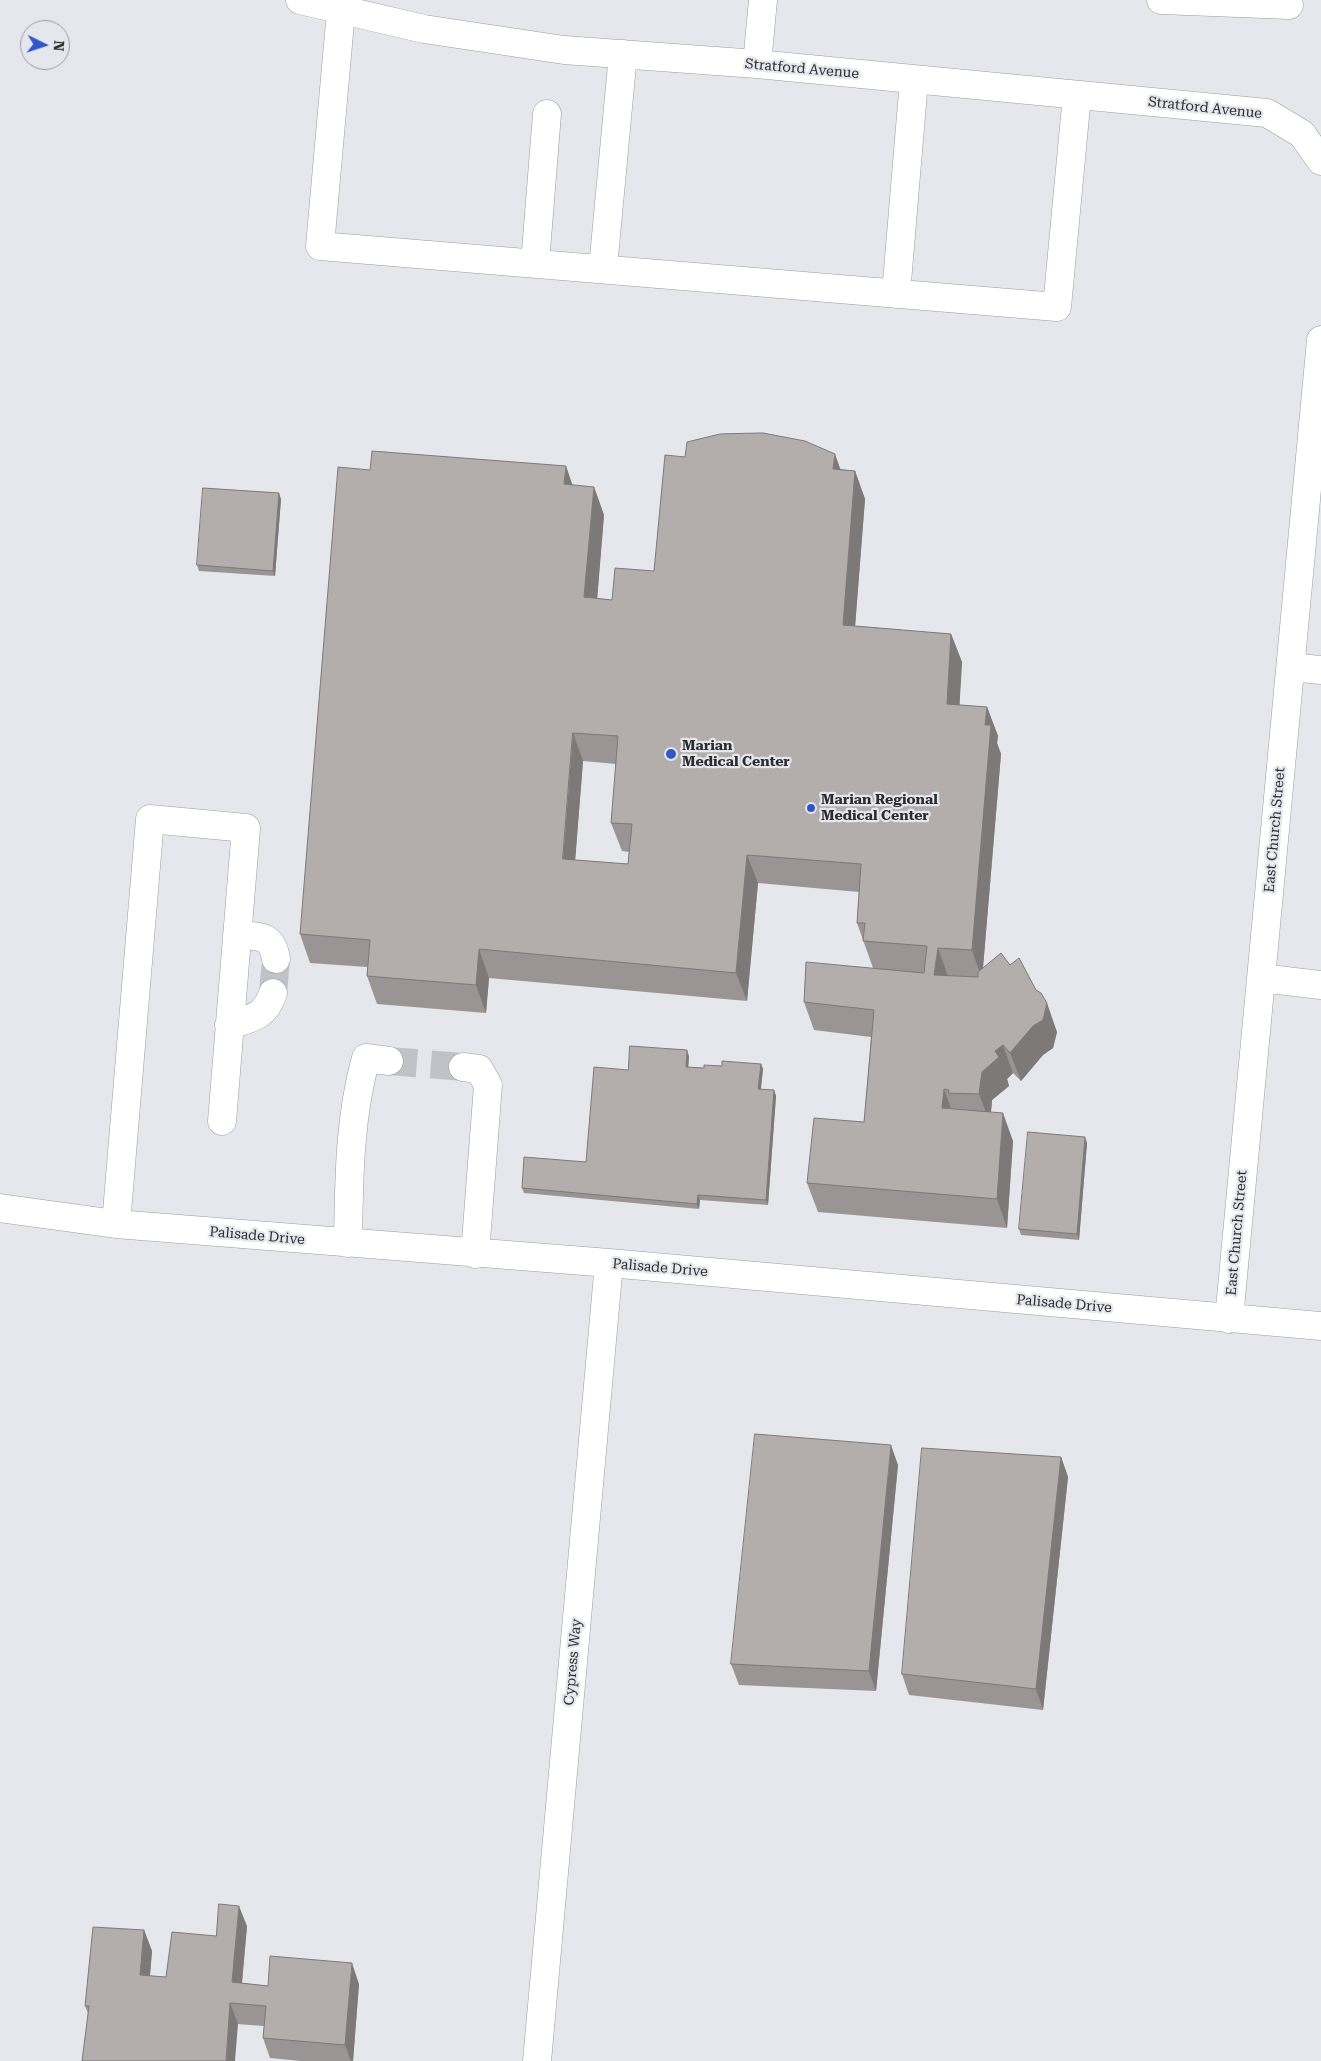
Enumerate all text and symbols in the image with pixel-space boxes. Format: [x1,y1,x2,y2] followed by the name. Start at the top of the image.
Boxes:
[20,20,70,70] north arrow
[51,40,67,52] text: N
[744,56,860,82] street label: Stratford Avenue
[1147,94,1263,122] street label: Stratford Avenue
[682,738,790,770] place label: Marian Medical Center
[664,747,678,761] marker: Marian Medical Center
[1261,767,1289,893] street label: East Church Street
[821,792,938,824] place label: Marian Regional Medical Center
[805,802,817,814] marker: Marian Regional Medical Center
[1223,1170,1251,1296] street label: East Church Street
[209,1223,305,1249] street label: Palisade Drive
[612,1255,708,1281] street label: Palisade Drive
[1016,1291,1112,1317] street label: Palisade Drive
[561,1618,585,1706] street label: Cypress Way

